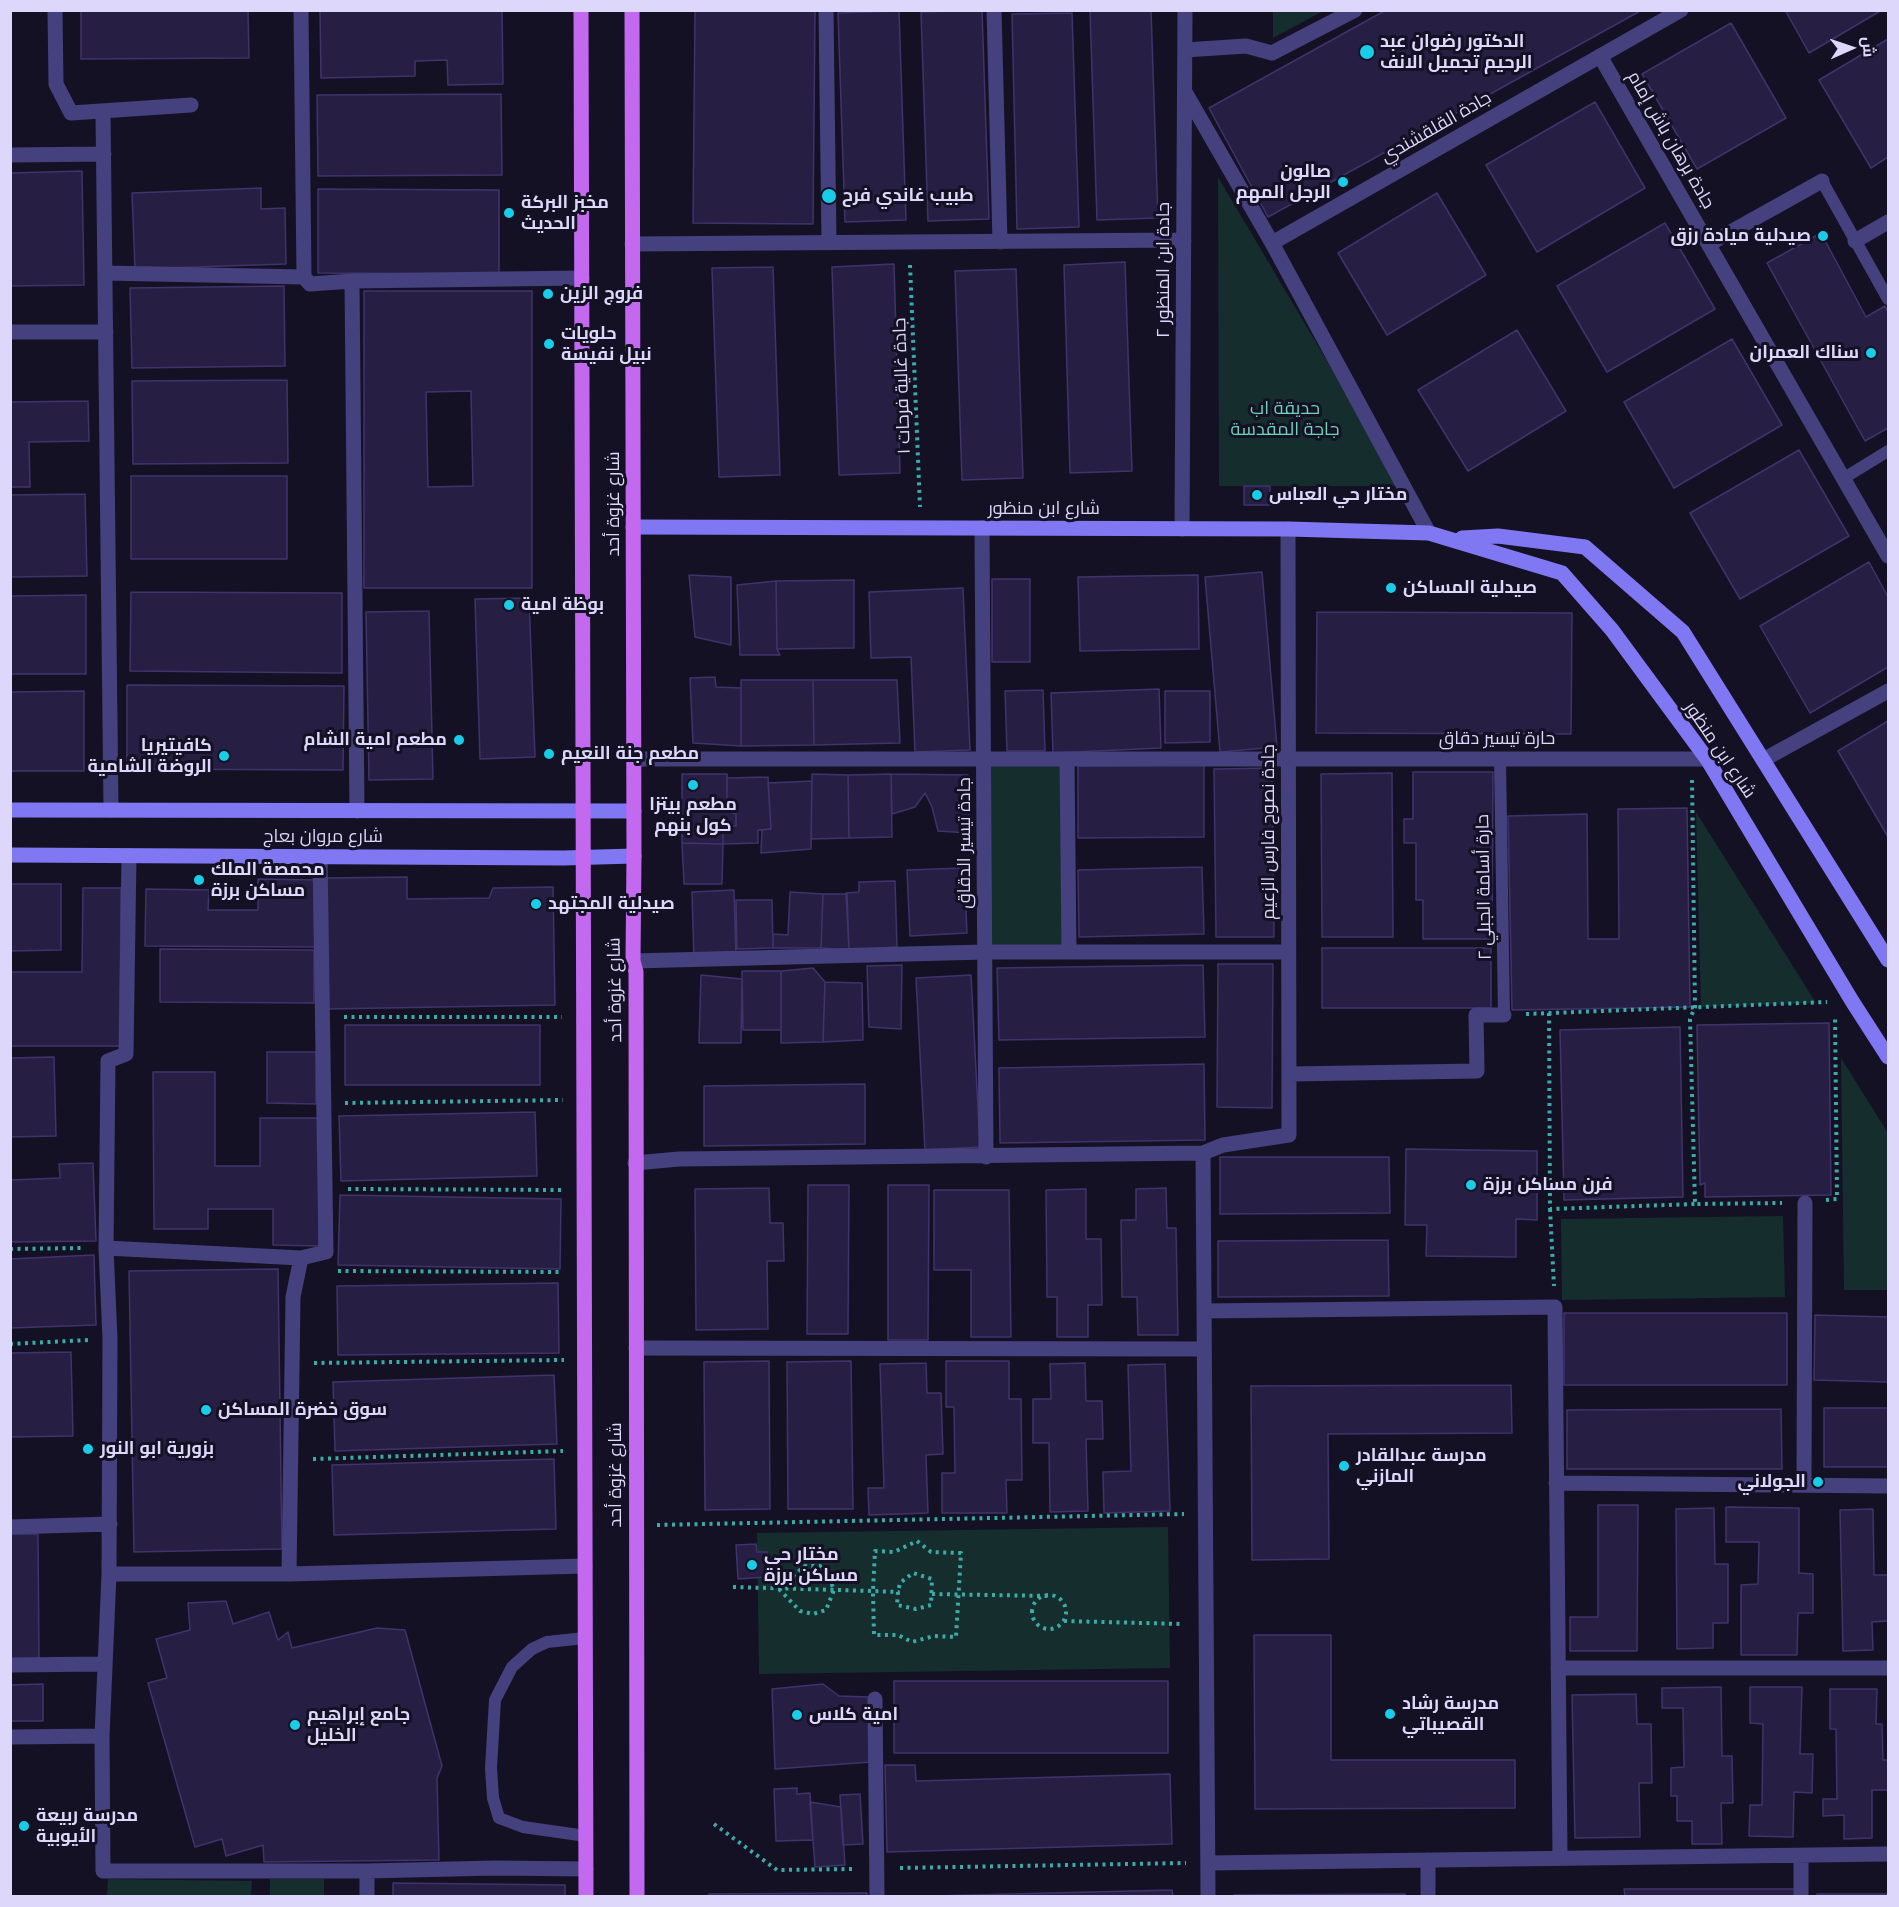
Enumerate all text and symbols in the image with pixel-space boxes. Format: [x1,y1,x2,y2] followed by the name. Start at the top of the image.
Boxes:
[1821,18,1881,78] north arrow
[1380,31,1532,74] place label: الدكتور رضوان عبد الرحيم تجميل الانف
[1858,36,1879,58] text: ش
[1358,43,1376,61] marker: الدكتور رضوان عبد الرحيم تجميل الانف
[1623,67,1719,213] street label: جادة برهان باش إمام
[1377,87,1495,167] street label: جادة القلقشندي
[1236,161,1331,204] place label: صالون الرجل المهم
[1336,175,1350,189] marker: صالون الرجل المهم
[842,185,974,207] place label: طبيب غاندي فرح
[820,187,838,205] marker: طبيب غاندي فرح
[521,192,609,234] place label: مخبز البركة الحديث
[1153,202,1175,338] street label: جادة ابن المنظور ٢
[502,206,516,220] marker: مخبز البركة الحديث
[1670,225,1811,247] place label: صيدلية ميادة رزق
[1816,229,1830,243] marker: صيدلية ميادة رزق
[560,283,643,305] place label: فروج الزين
[541,287,555,301] marker: فروج الزين
[889,317,915,455] street label: جادة غالية فرحات ١
[561,323,652,366] place label: حلويات نبيل نفيسة
[542,337,556,351] marker: حلويات نبيل نفيسة
[1750,342,1859,364] place label: سناك العمران
[1864,346,1878,360] marker: سناك العمران
[1231,398,1339,440] park label: حديقة اب جاجة المقدسة
[603,451,625,557] street label: شارع غزوة أحد
[1269,484,1407,506] place label: مختار حي العباس
[1250,488,1264,502] marker: مختار حي العباس
[988,498,1100,520] street label: شارع ابن منظور
[1403,577,1537,599] place label: صيدلية المساكن
[1384,581,1398,595] marker: صيدلية المساكن
[521,594,604,616] place label: بوظة امية
[502,598,516,612] marker: بوظة امية
[1680,698,1760,802] street label: شارع ابن منظور
[1439,728,1555,750] street label: حارة تيسير دقاق
[304,729,447,751] place label: مطعم امية الشام
[452,733,466,747] marker: مطعم امية الشام
[87,735,212,777] place label: كافيتيريا الروضة الشامية
[561,743,699,765] place label: مطعم جنة النعيم
[1258,744,1280,920] street label: جادة نصوح فارس الزعيم
[542,747,556,761] marker: مطعم جنة النعيم
[217,749,231,763] marker: كافيتيريا الروضة الشامية
[954,777,976,909] street label: جادة تيسير الدقاق
[686,778,700,792] marker: مطعم بيتزا كول بنهم
[649,794,737,836] place label: مطعم بيتزا كول بنهم
[1472,814,1496,960] street label: حارة أسامة الجبلي ٢
[263,826,383,848] street label: شارع مروان بعاج
[211,859,325,902] place label: محمصة الملك مساكن برزة
[192,873,206,887] marker: محمصة الملك مساكن برزة
[548,893,675,915] place label: صيدلية المجتهد
[529,897,543,911] marker: صيدلية المجتهد
[603,937,627,1043] street label: شارع غزوة أحد
[1483,1174,1613,1196] place label: فرن مساكن برزة
[1464,1178,1478,1192] marker: فرن مساكن برزة
[218,1399,387,1421] place label: سوق خضرة المساكن
[199,1403,213,1417] marker: سوق خضرة المساكن
[605,1422,627,1528] street label: شارع غزوة أحد
[100,1438,214,1460] place label: بزورية ابو النور
[81,1442,95,1456] marker: بزورية ابو النور
[1356,1445,1487,1488] place label: مدرسة عبدالقادر المازني
[1337,1459,1351,1473] marker: مدرسة عبدالقادر المازني
[1737,1471,1806,1493] place label: الجولاني
[1811,1475,1825,1489] marker: الجولاني
[764,1544,858,1586] place label: مختار حي مساكن برزة
[745,1558,759,1572] marker: مختار حي مساكن برزة
[1402,1693,1499,1736] place label: مدرسة رشاد القصيباتي
[307,1704,410,1746] place label: جامع إبراهيم الخليل
[809,1704,898,1726] place label: امية كلاس
[1383,1707,1397,1721] marker: مدرسة رشاد القصيباتي
[790,1708,804,1722] marker: امية كلاس
[288,1718,302,1732] marker: جامع إبراهيم الخليل
[36,1805,138,1848] place label: مدرسة ربيعة الأيوبية
[17,1819,31,1833] marker: مدرسة ربيعة الأيوبية

